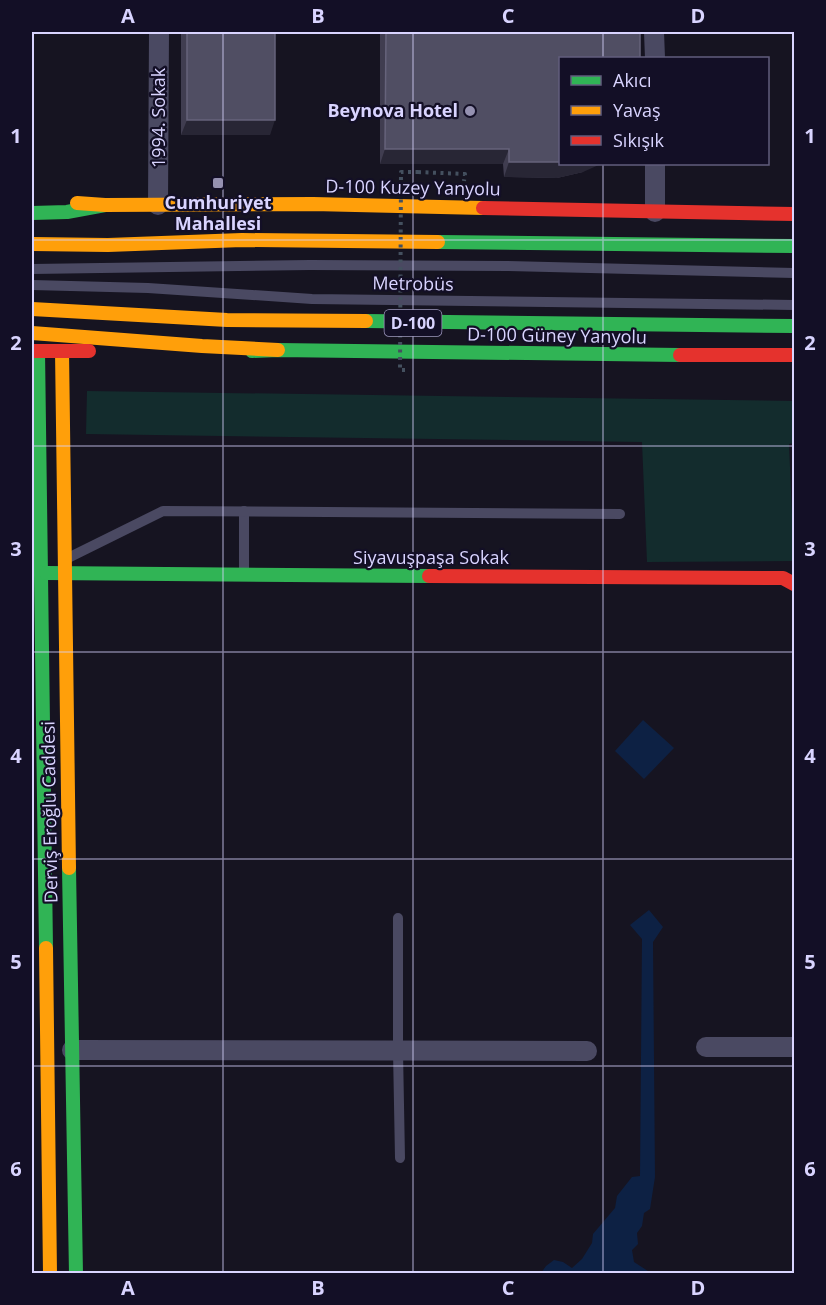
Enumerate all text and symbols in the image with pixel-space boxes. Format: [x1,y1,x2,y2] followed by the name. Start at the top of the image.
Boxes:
[121,2,135,29] text: A
[311,2,325,29] text: B
[502,2,515,29] text: C
[691,2,705,29] text: D
[559,57,769,165] legend
[146,67,170,168] street label: 1994. Sokak
[613,68,652,92] text: Akıcı
[327,98,458,122] place label: Beynova Hotel
[613,98,661,122] text: Yavaş
[463,104,477,118] marker: Beynova Hotel
[10,122,22,149] text: 1
[804,122,816,149] text: 1
[613,128,665,152] text: Sıkışık
[325,173,501,201] street label: D-100 Kuzey Yanyolu
[211,176,225,190] marker: Cumhuriyet Mahallesi
[165,190,272,235] place label: Cumhuriyet Mahallesi
[372,270,454,296] street label: Metrobüs
[384,310,442,336] road number: D-100
[467,321,647,349] street label: D-100 Güney Yanyolu
[10,329,22,356] text: 2
[804,329,816,356] text: 2
[10,535,22,562] text: 3
[804,535,816,562] text: 3
[353,545,510,569] street label: Siyavuşpaşa Sokak
[35,721,63,903] street label: Derviş Eroğlu Caddesi
[10,742,22,769] text: 4
[804,742,816,769] text: 4
[10,948,22,975] text: 5
[804,948,816,975] text: 5
[10,1155,22,1182] text: 6
[804,1155,816,1182] text: 6
[121,1274,135,1301] text: A
[311,1274,325,1301] text: B
[502,1274,515,1301] text: C
[691,1274,705,1301] text: D

